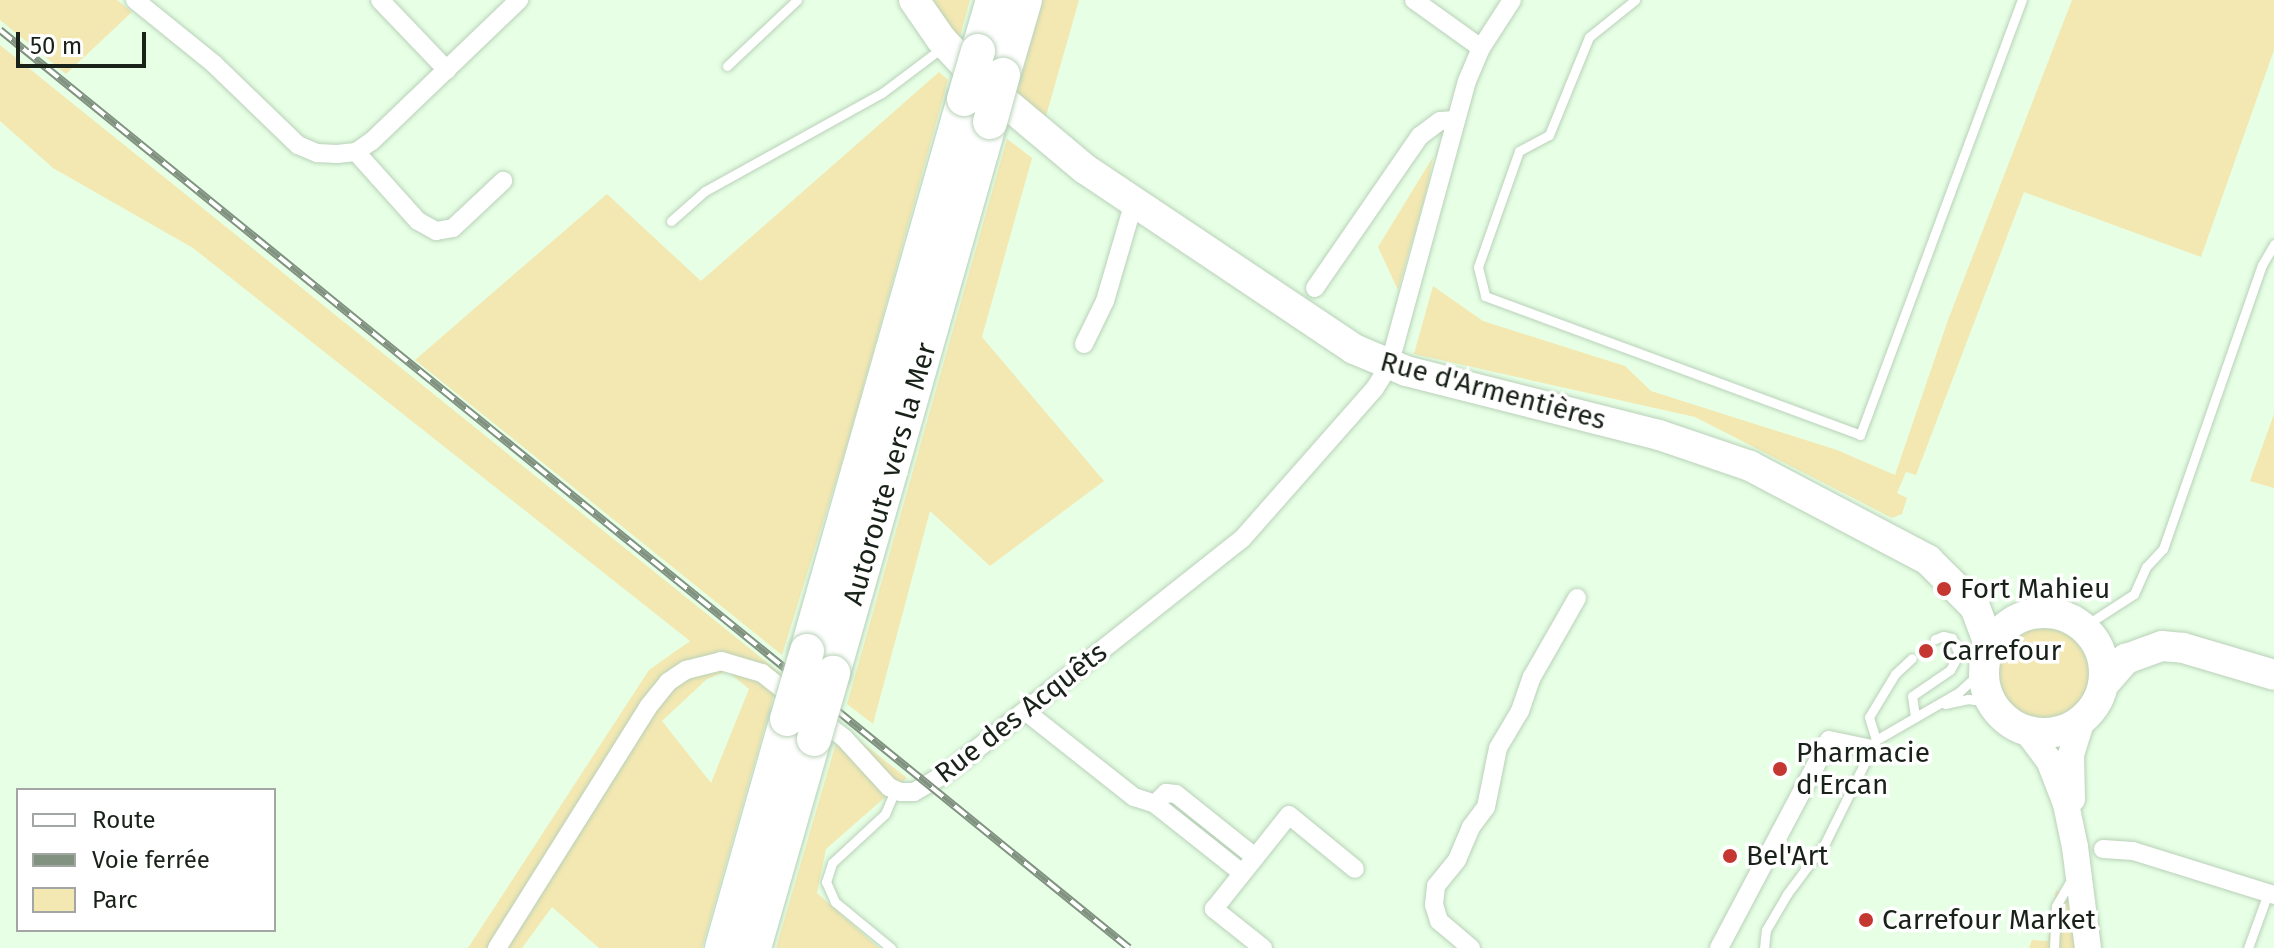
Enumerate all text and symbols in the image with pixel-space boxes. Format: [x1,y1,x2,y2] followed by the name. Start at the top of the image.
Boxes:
[20,16,150,66] scale bar
[30,32,82,60] text: 50 m
[836,339,944,609] street label: Autoroute vers la Mer
[1377,345,1609,437] street label: Rue d'Armentières
[1960,572,2110,606] place label: Fort Mahieu
[1935,580,1953,598] marker: Fort Mahieu
[1942,634,2061,668] place label: Carrefour
[928,635,1114,791] street label: Rue des Acquêts
[1917,642,1935,660] marker: Carrefour
[1796,736,1930,802] place label: Pharmacie d'Ercan
[1771,760,1789,778] marker: Pharmacie d'Ercan
[16,788,276,932] legend
[92,806,156,834] text: Route
[1746,839,1828,873] place label: Bel'Art
[92,846,210,874] text: Voie ferrée
[1721,847,1739,865] marker: Bel'Art
[92,886,138,914] text: Parc
[1882,903,2096,937] place label: Carrefour Market
[1857,911,1875,929] marker: Carrefour Market

